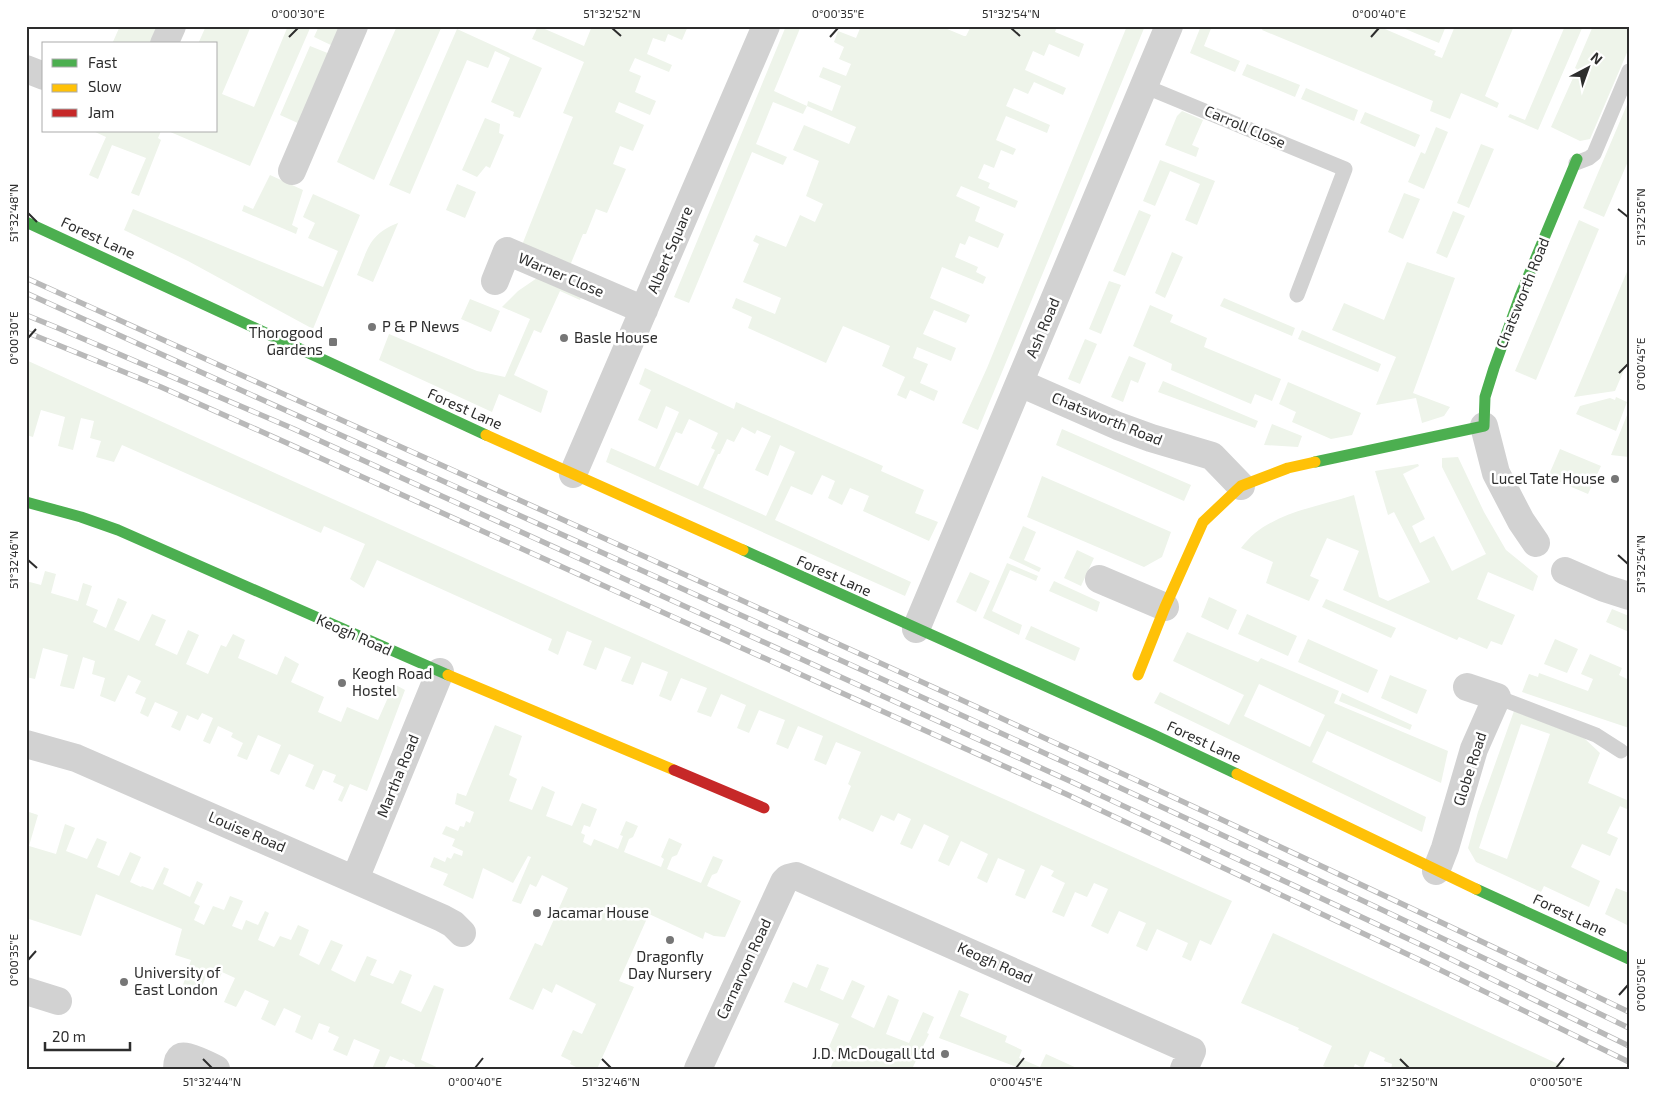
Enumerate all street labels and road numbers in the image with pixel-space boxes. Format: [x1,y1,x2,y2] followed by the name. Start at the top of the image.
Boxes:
[1202,101,1289,151] street label: Carroll Close
[643,203,696,296] street label: Albert Square
[59,212,138,262] street label: Forest Lane
[1492,235,1553,351] street label: Chatsworth Road
[516,248,607,300] street label: Warner Close
[1021,295,1063,360] street label: Ash Road
[425,384,505,433] street label: Forest Lane
[1049,388,1165,449] street label: Chatsworth Road
[794,551,874,600] street label: Forest Lane
[314,610,395,659] street label: Keogh Road
[1165,716,1244,766] street label: Forest Lane
[1449,729,1489,808] street label: Globe Road
[372,731,422,820] street label: Martha Road
[206,807,289,855] street label: Louise Road
[1531,889,1610,939] street label: Forest Lane
[712,915,774,1022] street label: Carnarvon Road
[955,938,1036,987] street label: Keogh Road

